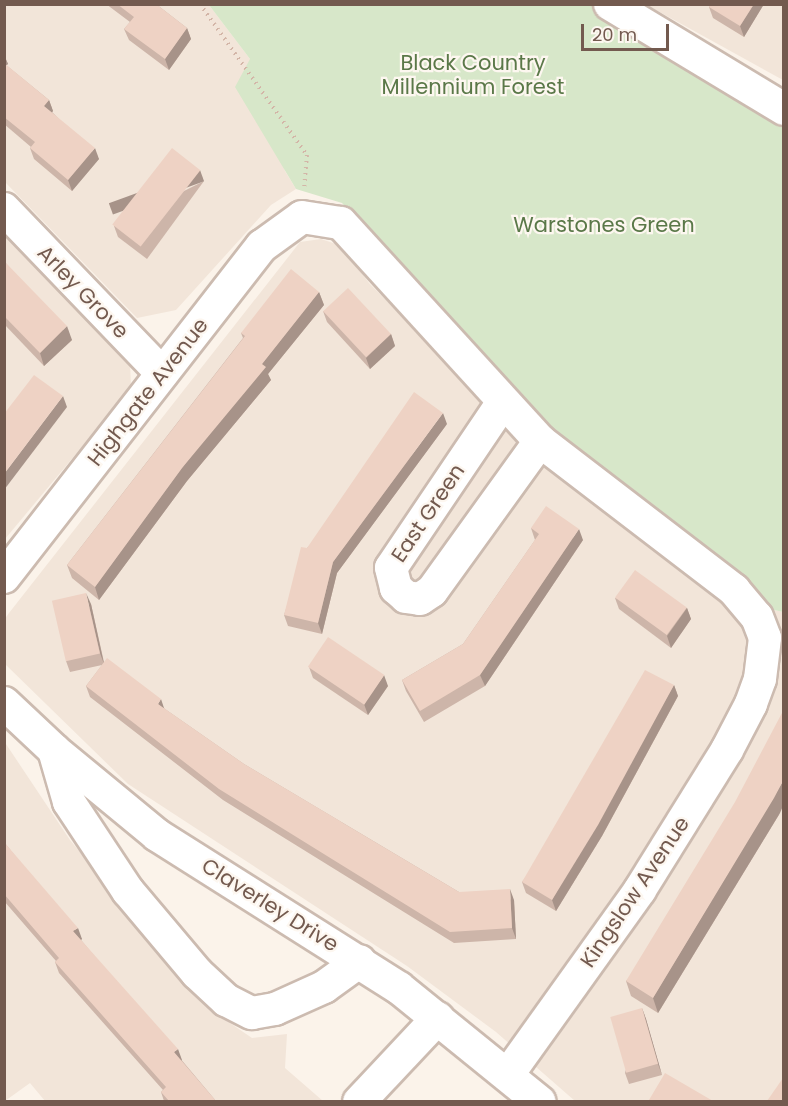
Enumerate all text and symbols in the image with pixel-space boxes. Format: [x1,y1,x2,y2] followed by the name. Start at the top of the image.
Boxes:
[584,12,672,50] scale bar
[592,22,637,47] text: 20 m
[382,50,564,100] park label: Black Country Millennium Forest
[513,212,695,238] park label: Warstones Green
[32,240,134,344] street label: Arley Grove
[82,313,214,471] street label: Highgate Avenue
[386,459,470,567] street label: East Green
[575,812,695,972] street label: Kingslow Avenue
[197,853,343,957] street label: Claverley Drive

